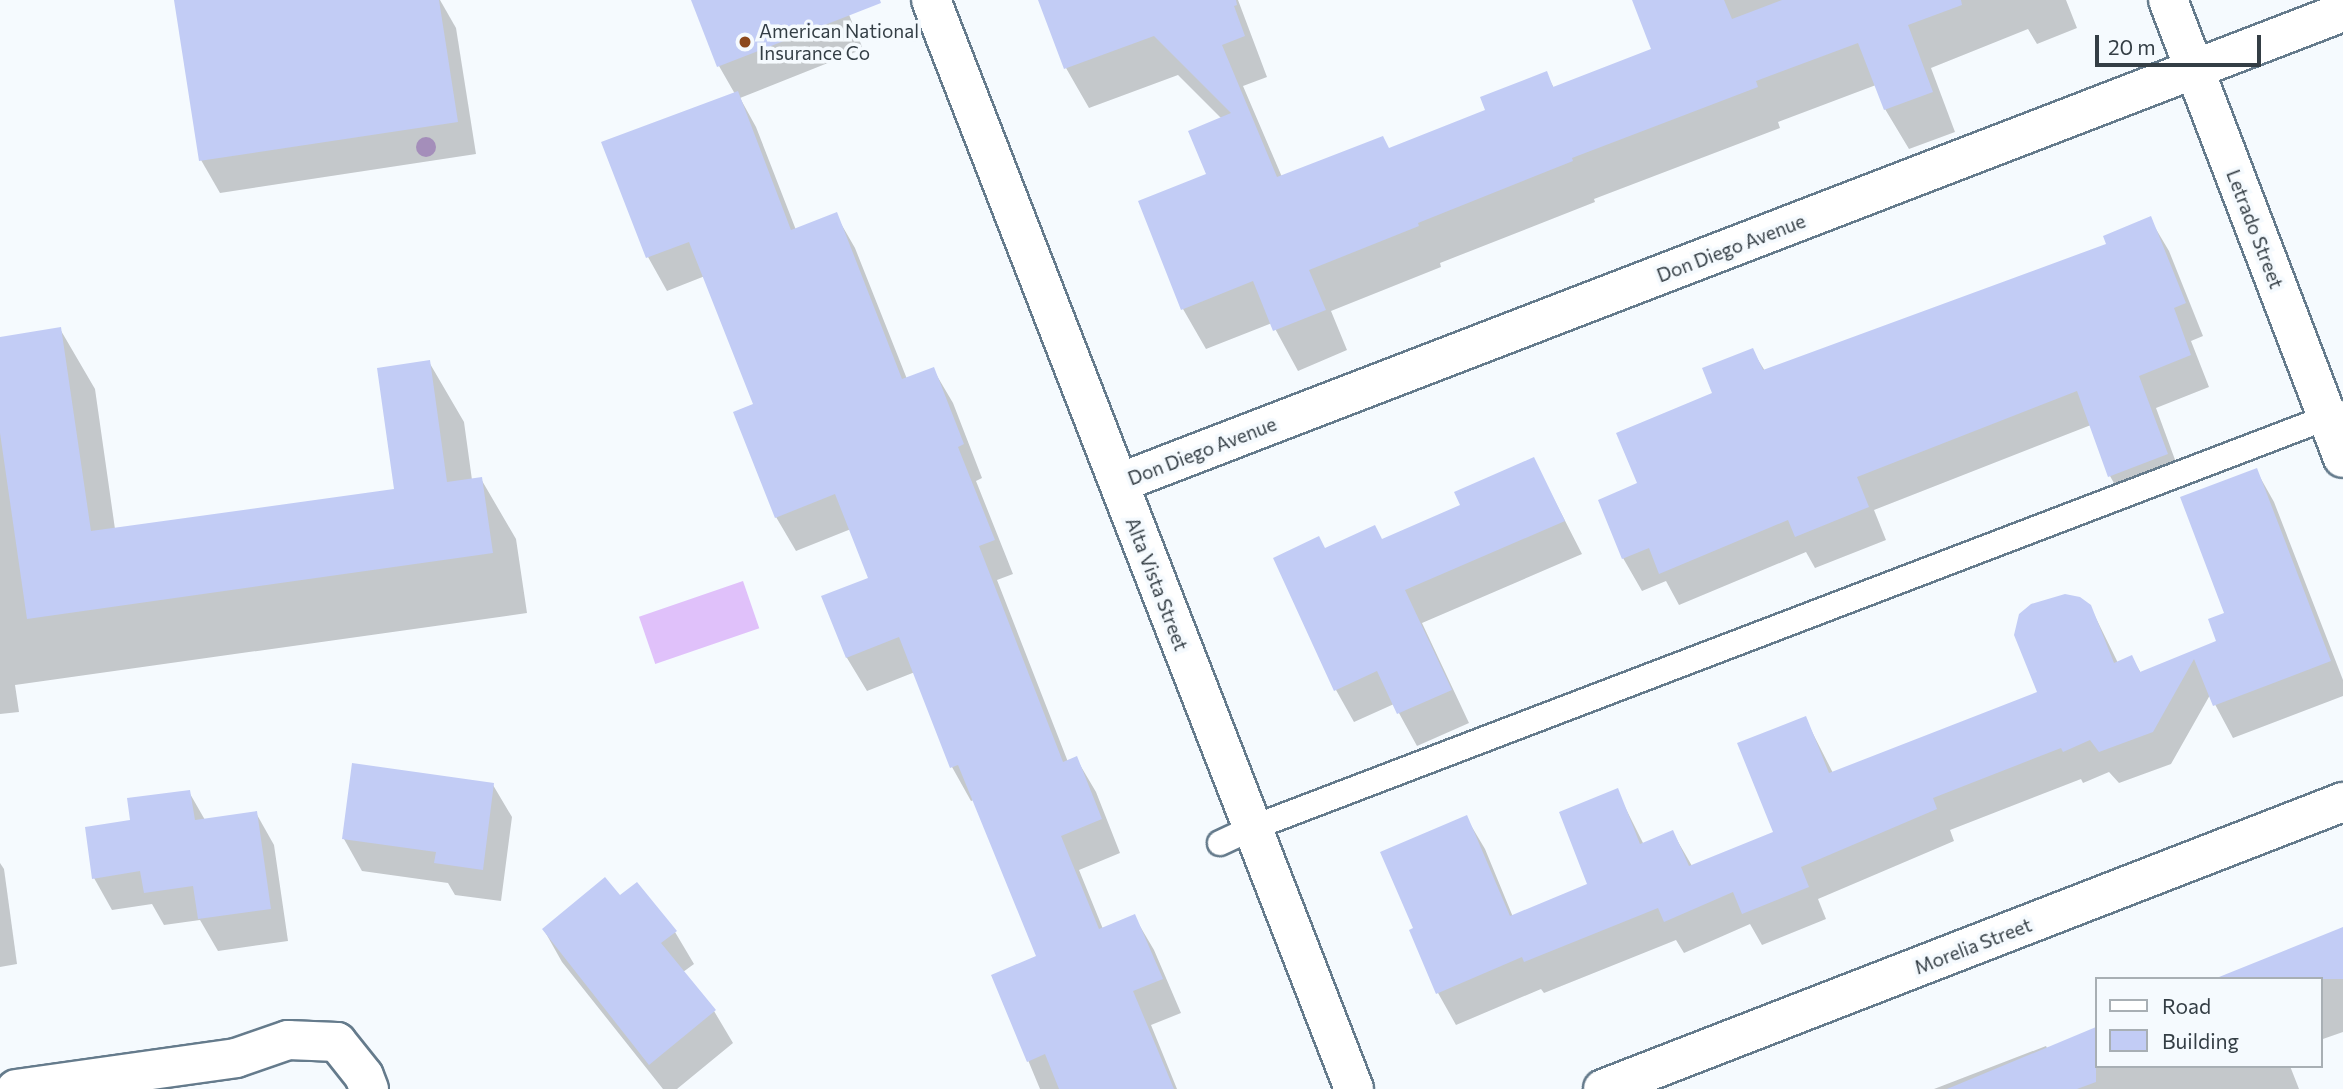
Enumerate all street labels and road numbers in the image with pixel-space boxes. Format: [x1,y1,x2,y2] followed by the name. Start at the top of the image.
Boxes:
[2222,166,2288,292] street label: Letrado Street
[1654,209,1808,287] street label: Don Diego Avenue
[1125,412,1279,490] street label: Don Diego Avenue
[1121,514,1193,654] street label: Alta Vista Street
[1911,913,2035,979] street label: Morelia Street

